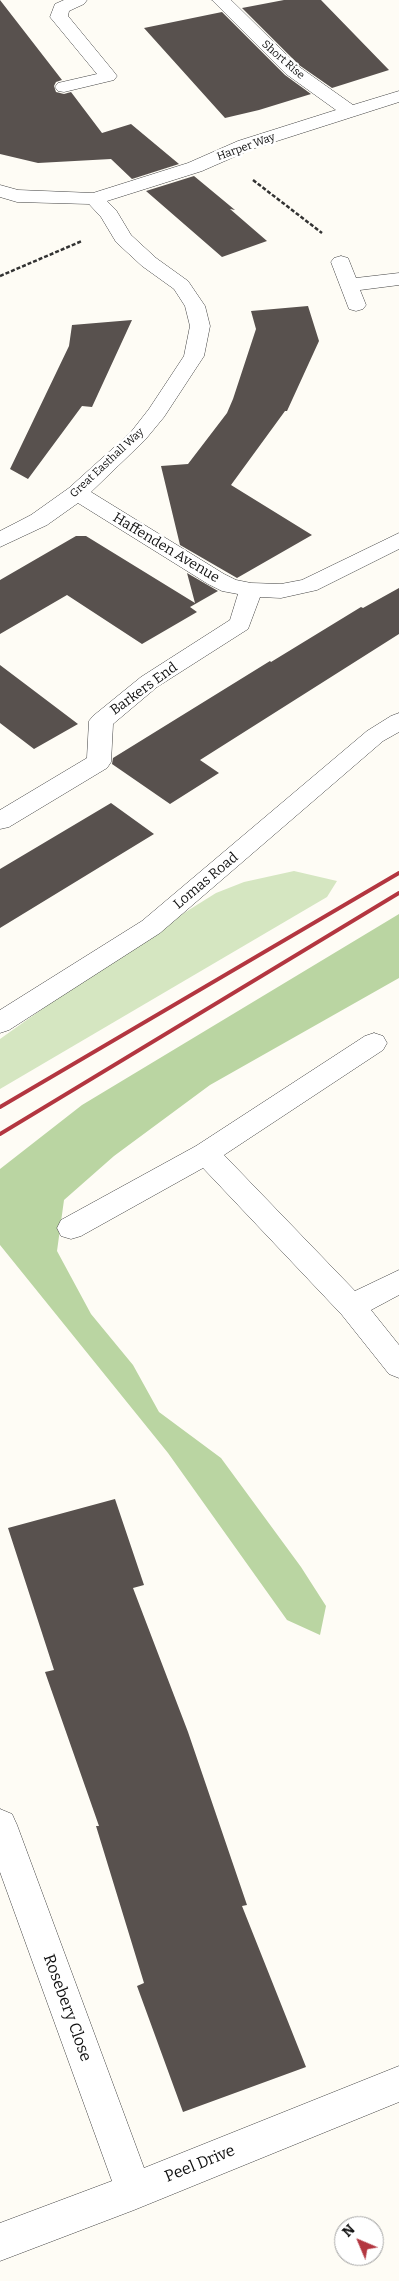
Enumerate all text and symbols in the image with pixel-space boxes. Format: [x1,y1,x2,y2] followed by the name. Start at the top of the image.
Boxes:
[259,38,307,82] street label: Short Rise
[215,130,277,164] street label: Harper Way
[67,425,147,501] street label: Great Easthall Way
[110,510,222,586] street label: Haffenden Avenue
[107,659,181,719] street label: Barkers End
[170,849,242,913] street label: Lomas Road
[39,1952,95,2064] street label: Rosebery Close
[162,2141,238,2187] street label: Peel Drive
[334,2216,384,2266] north arrow
[339,2221,359,2241] text: N

